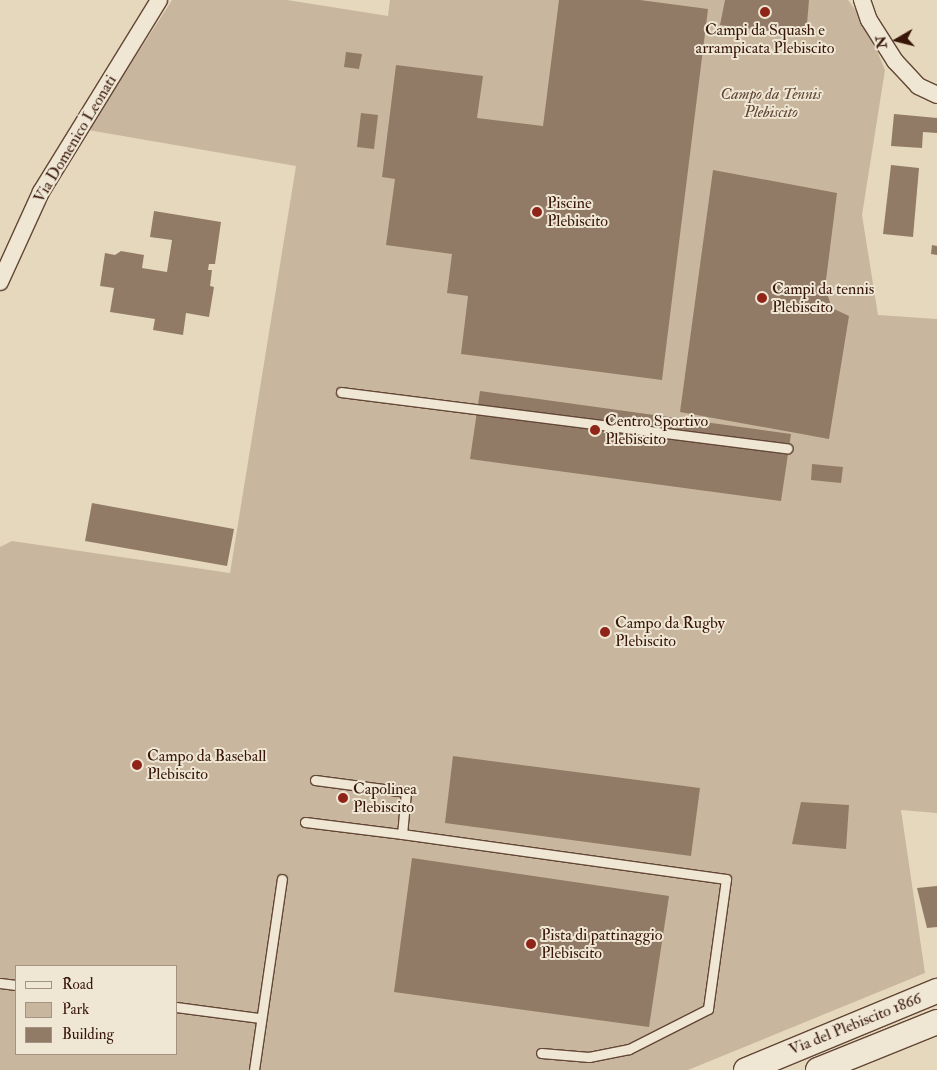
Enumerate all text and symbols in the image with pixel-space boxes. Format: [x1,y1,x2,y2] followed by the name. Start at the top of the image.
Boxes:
[759,6,771,18] marker: Campi da Squash e arrampicata Plebiscito
[872,15,922,65] north arrow
[696,20,834,58] place label: Campi da Squash e arrampicata Plebiscito
[872,35,891,50] text: N
[29,72,121,206] street label: Via Domenico Leonati
[721,84,821,122] park label: Campo da Tennis Plebiscito
[547,193,608,231] place label: Piscine Plebiscito
[531,206,543,218] marker: Piscine Plebiscito
[772,279,874,317] place label: Campi da tennis Plebiscito
[756,292,768,304] marker: Campi da tennis Plebiscito
[605,411,708,449] place label: Centro Sportivo Plebiscito
[589,424,601,436] marker: Centro Sportivo Plebiscito
[615,613,725,651] place label: Campo da Rugby Plebiscito
[599,626,611,638] marker: Campo da Rugby Plebiscito
[147,746,266,784] place label: Campo da Baseball Plebiscito
[131,759,143,771] marker: Campo da Baseball Plebiscito
[353,779,417,817] place label: Capolinea Plebiscito
[337,792,349,804] marker: Capolinea Plebiscito
[541,925,662,963] place label: Pista di pattinaggio Plebiscito
[525,938,537,950] marker: Pista di pattinaggio Plebiscito
[15,965,178,1055] legend
[62,975,93,994] text: Road
[786,989,924,1059] street label: Via del Plebiscito 1866
[62,1000,89,1019] text: Park
[62,1025,114,1044] text: Building

